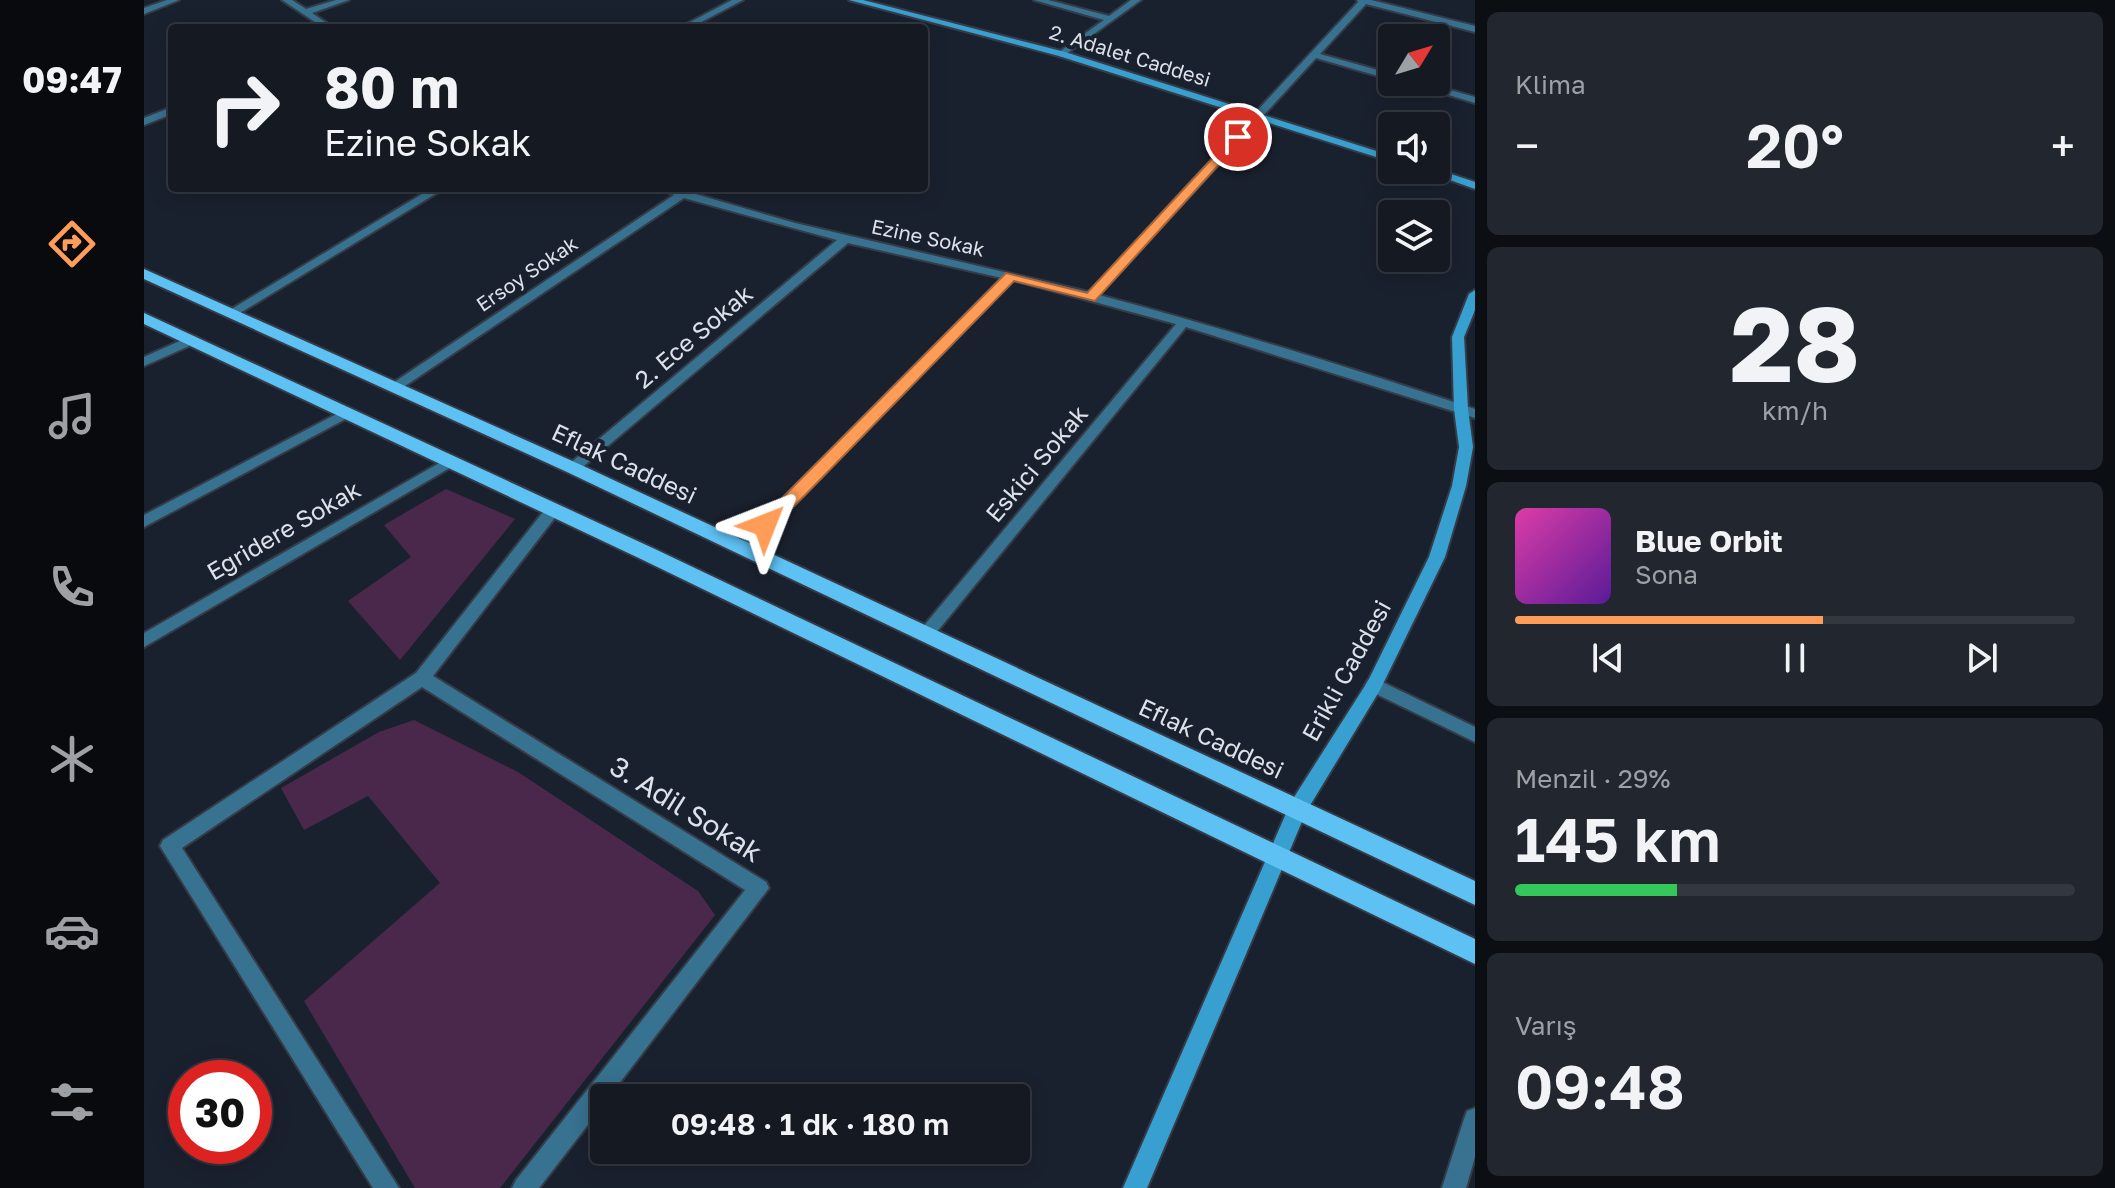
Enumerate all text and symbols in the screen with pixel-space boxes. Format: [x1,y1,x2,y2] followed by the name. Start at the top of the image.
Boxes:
[1047,19,1214,91] street label: 2. Adalet Caddesi
[1378,24,1450,96] north arrow
[1378,24,1450,272] map controls
[324,53,459,120] text: 80 m
[192,56,296,160] icon: right
[22,58,122,101] text: 09:47
[1515,69,1586,100] text: Klima
[1204,103,1272,171] pin
[1746,109,1844,181] text: 20°
[1378,112,1450,184] button: sound
[1216,115,1260,159] icon: arrive
[1515,119,1539,172] text: −
[2051,119,2075,172] text: +
[324,121,531,164] text: Ezine Sokak
[1378,200,1450,272] button: layers
[869,213,987,261] street label: Ezine Sokak
[44,216,100,272] icon: directions
[471,231,582,316] street label: Ersoy Sokak
[628,278,758,393] street label: 2. Ece Sokak
[1730,280,1860,405] text: 28
[44,388,100,444] icon: music
[1762,395,1828,426] text: km/h
[979,399,1093,527] street label: Eskici Sokak
[548,416,702,509] street label: Eflak Caddesi
[201,474,365,585] street label: Eğridere Sokak
[723,483,807,567] position arrow
[1635,523,1783,559] text: Blue Orbit
[44,559,100,615] icon: phone
[1635,559,1698,590] text: Sona
[1295,595,1396,746] street label: Erikli Caddesi
[1586,636,1630,680] icon: previous
[1773,636,1817,680] icon: pause
[1960,636,2004,680] icon: next
[1135,691,1289,784] street label: Eflak Caddesi
[44,731,100,787] icon: climate
[604,749,768,868] street label: 3. Adil Sokak
[1515,763,1670,794] text: Menzil · 29%
[1515,803,1721,875] text: 145 km
[44,903,100,959] icon: car
[1515,1010,1576,1041] text: Varış
[1515,1050,1685,1122] text: 09:48
[168,1060,272,1164] speed limit sign: 30
[44,1074,100,1130] icon: filters
[671,1106,949,1142] text: 09:48 · 1 dk · 180 m

